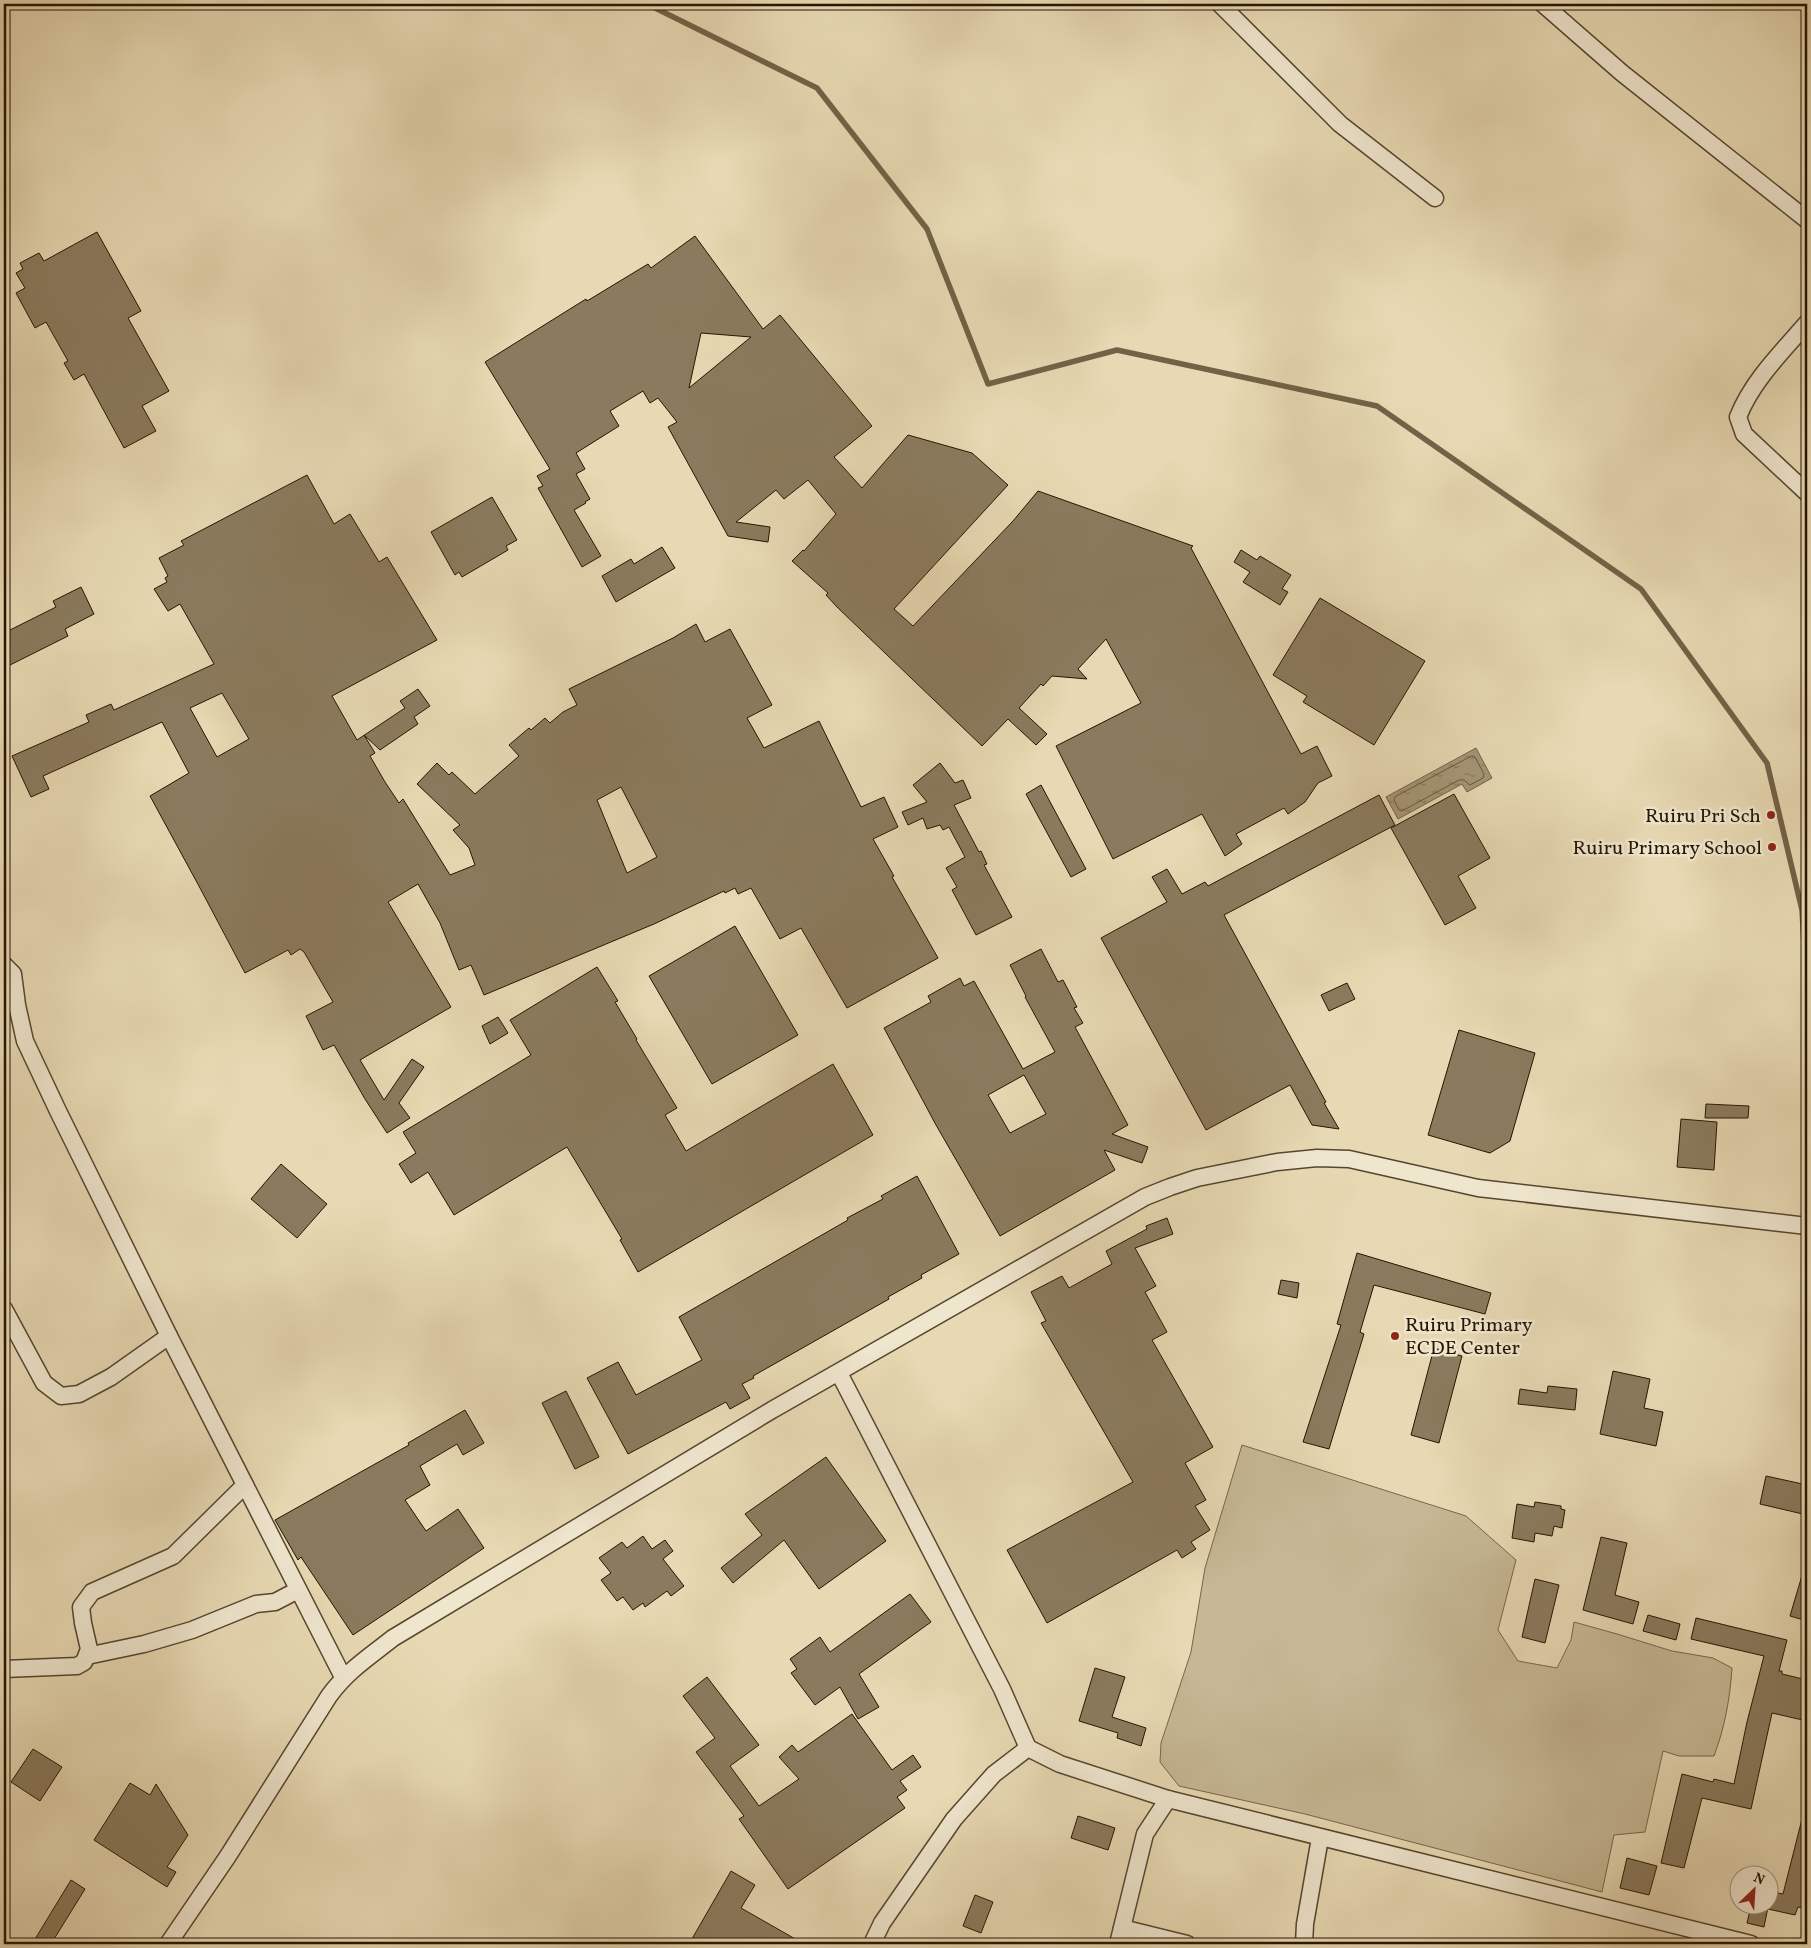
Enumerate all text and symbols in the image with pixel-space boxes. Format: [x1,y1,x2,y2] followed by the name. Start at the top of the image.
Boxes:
[1645,803,1761,831] place label: Ruiru Pri Sch
[1765,809,1777,821] marker: Ruiru Pri Sch
[1573,835,1762,863] place label: Ruiru Primary School
[1766,841,1778,853] marker: Ruiru Primary School
[1405,1312,1533,1363] place label: Ruiru Primary ECDE Center
[1389,1330,1401,1342] marker: Ruiru Primary ECDE Center
[1728,1866,1778,1916] north arrow
[1750,1869,1767,1890] text: N

